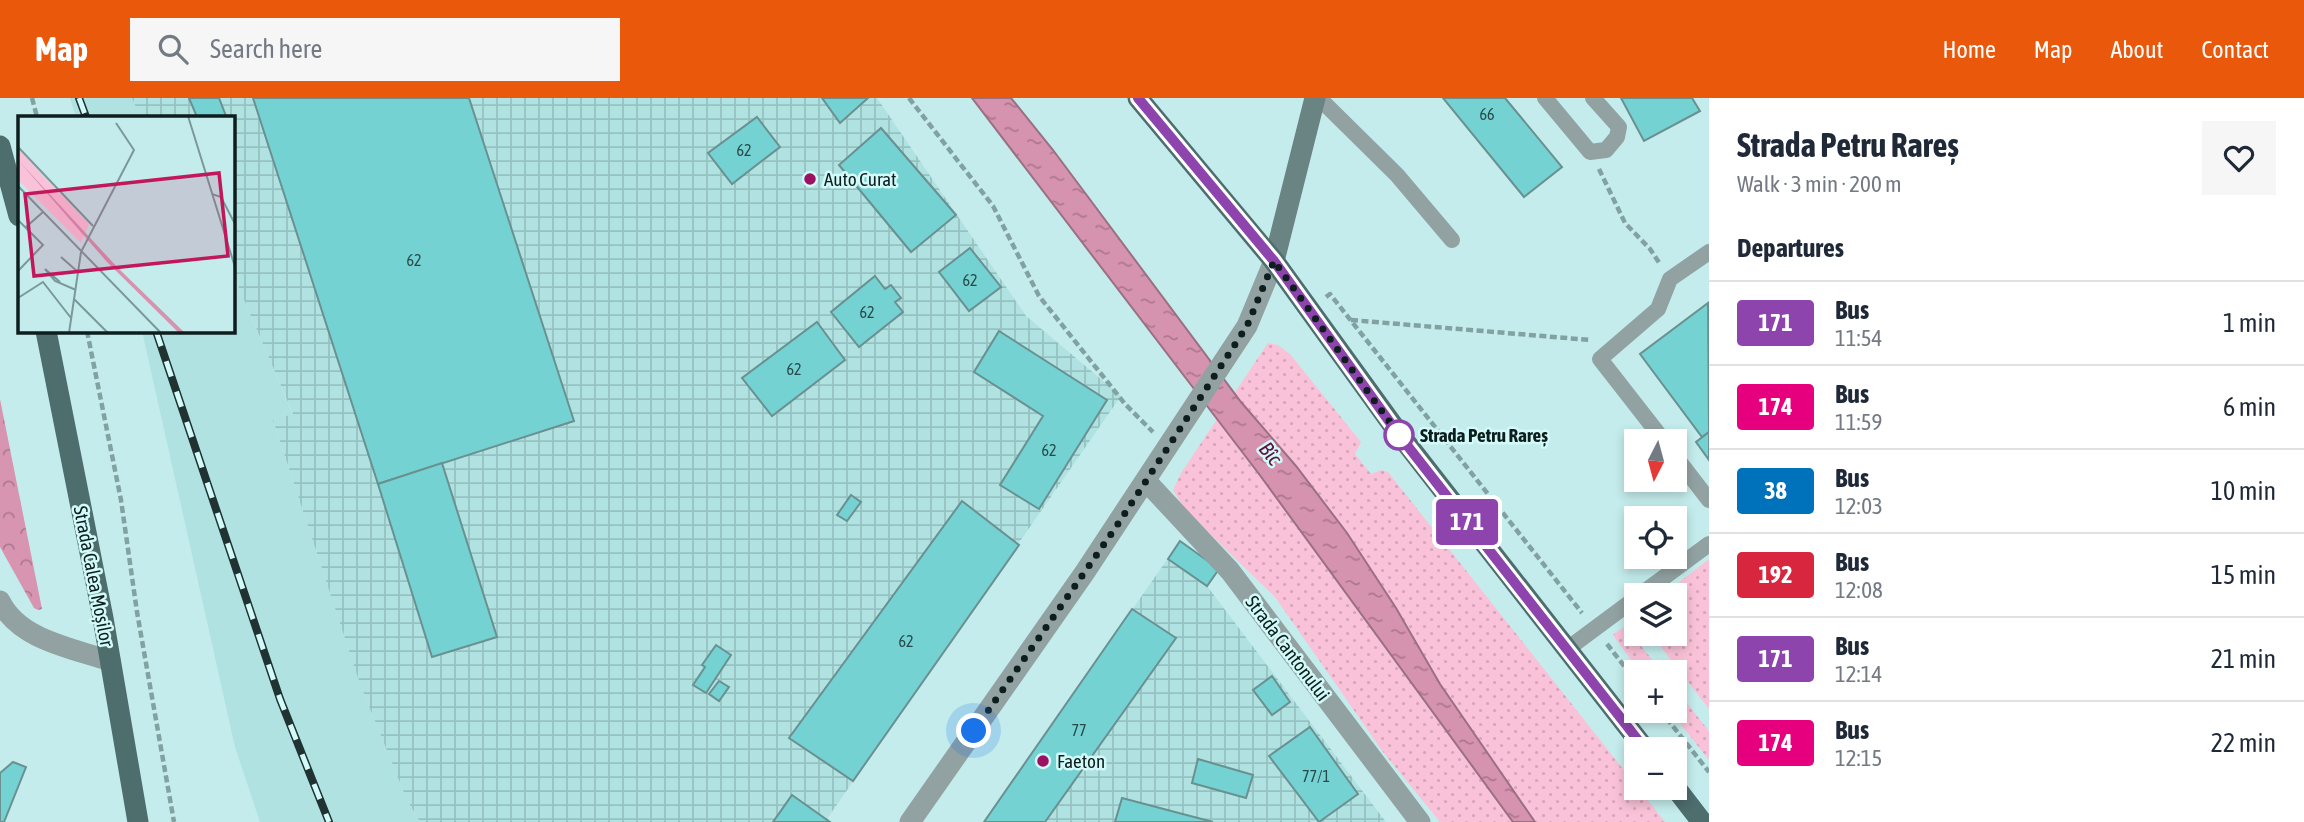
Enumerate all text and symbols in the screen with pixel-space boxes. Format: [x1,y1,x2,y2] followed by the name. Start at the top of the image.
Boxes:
[130,18,620,81] search box
[35,30,88,68] text: Map
[154,30,192,68] icon: search
[210,34,322,64] text: Search here
[1942,36,1996,63] text: Home
[2034,36,2072,63] text: Map
[2110,36,2163,63] text: About
[2201,36,2269,63] text: Contact
[1479,105,1495,123] house number: 66
[18,116,234,332] inset map
[2202,121,2276,195] button: heart
[1737,126,1959,164] text: Strada Petru Rareș
[736,141,752,159] house number: 62
[824,168,897,190] place label: Auto Curat
[802,171,818,187] marker: Auto Curat
[1737,171,1901,197] text: Walk · 3 min · 200 m
[1737,233,1844,263] text: Departures
[406,251,422,269] house number: 62
[962,271,978,289] house number: 62
[1835,295,1869,325] text: Bus
[859,303,875,321] house number: 62
[2223,308,2276,338] text: 1 min
[1759,309,1792,336] text: 171
[1835,325,1882,351] text: 11:54
[786,360,802,378] house number: 62
[1835,379,1869,409] text: Bus
[2223,392,2276,422] text: 6 min
[1759,393,1792,420] text: 174
[1835,409,1882,435] text: 11:59
[1384,420,1414,450] marker: Strada Petru Rareș
[1420,424,1548,447] place label: Strada Petru Rareș
[1624,429,1687,492] north arrow
[1624,429,1687,800] map controls
[1255,437,1288,470] water label: Bîc
[1041,441,1057,459] house number: 62
[1835,463,1869,493] text: Bus
[2211,476,2276,506] text: 10 min
[1764,477,1787,504] text: 38
[1835,493,1883,519] text: 12:03
[1427,499,1507,545] line badge: 171
[70,504,118,648] street label: Strada Calea Moșilor
[1624,506,1687,569] button: locate
[1450,508,1484,535] text: 171
[1835,547,1869,577] text: Bus
[2211,560,2276,590] text: 15 min
[1759,561,1792,588] text: 192
[1835,577,1883,603] text: 12:08
[1624,583,1687,646] button: layers
[1241,591,1335,705] street label: Strada Cantonului
[1835,631,1869,661] text: Bus
[898,632,914,650] house number: 62
[2211,644,2276,674] text: 21 min
[1759,645,1792,672] text: 171
[1624,660,1687,723] button: +
[1835,661,1882,687] text: 12:14
[956,713,991,748] your location
[1835,715,1869,745] text: Bus
[1071,721,1087,739] house number: 77
[2211,728,2276,758] text: 22 min
[1759,729,1792,756] text: 174
[1624,737,1687,800] button: −
[1835,745,1882,771] text: 12:15
[1057,750,1105,772] place label: Faeton
[1035,753,1051,769] marker: Faeton
[1302,767,1330,785] house number: 77/1

